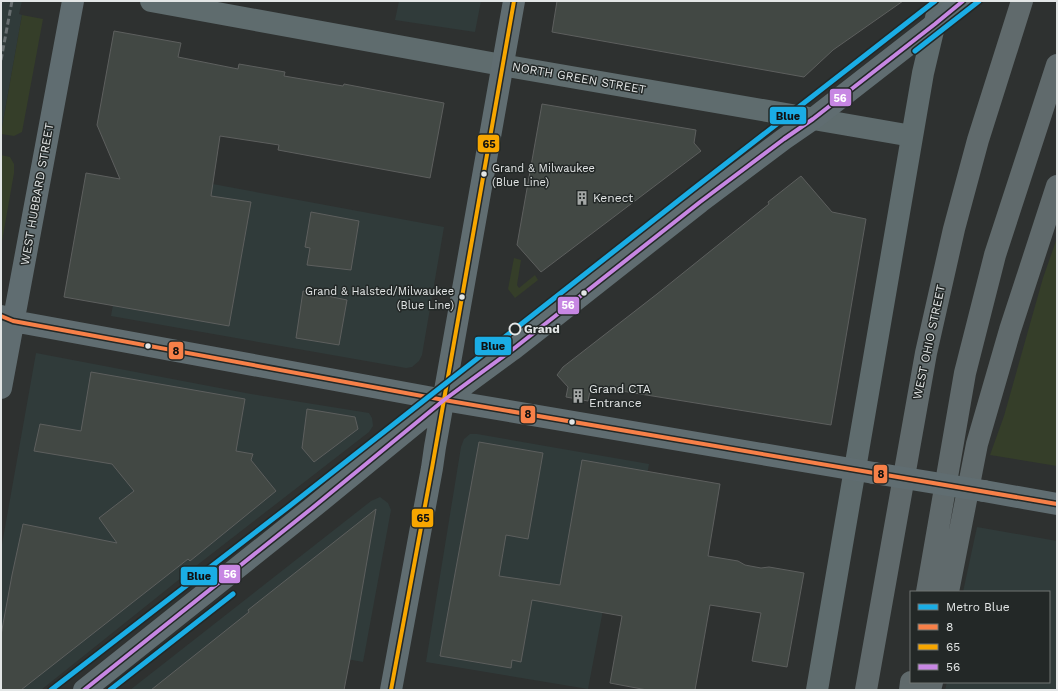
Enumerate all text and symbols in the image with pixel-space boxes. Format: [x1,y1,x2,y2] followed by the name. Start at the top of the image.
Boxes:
[511,59,647,97] street label: NORTH GREEN STREET
[829,88,852,107] line badge: 56
[833,92,847,105] text: 56
[769,106,807,125] line badge: Blue
[776,110,800,123] text: Blue
[18,122,56,266] street label: WEST HUBBARD STREET
[477,134,500,153] line badge: 65
[482,138,496,151] text: 65
[492,162,595,189] place label: Grand & Milwaukee (Blue Line)
[479,169,489,179] marker: Grand & Milwaukee (Blue Line)
[574,190,590,206] building icon: Kenect
[593,191,633,205] place label: Kenect
[910,283,948,401] street label: WEST OHIO STREET
[305,285,454,312] place label: Grand & Halsted/Milwaukee (Blue Line)
[579,288,589,298] unlabelled marker
[457,292,467,302] marker: Grand & Halsted/Milwaukee (Blue Line)
[557,296,580,315] line badge: 56
[561,299,575,312] text: 56
[508,322,522,336] marker: Grand
[524,322,560,336] place label: Grand
[474,336,512,356] line badge: Blue
[481,340,505,353] text: Blue
[143,341,153,351] unlabelled marker
[168,341,184,360] line badge: 8
[173,345,180,358] text: 8
[589,382,651,410] place label: Grand CTA Entrance
[570,388,586,404] building icon: Grand CTA Entrance
[520,405,536,424] line badge: 8
[525,408,532,421] text: 8
[567,417,577,427] unlabelled marker
[873,464,888,484] line badge: 8
[878,468,885,481] text: 8
[411,508,434,528] line badge: 65
[416,512,430,525] text: 65
[218,564,241,584] line badge: 56
[180,566,218,586] line badge: Blue
[223,568,237,581] text: 56
[187,570,211,583] text: Blue
[910,591,1050,683] legend
[946,600,1010,614] text: Metro Blue
[946,620,953,634] text: 8
[946,640,960,654] text: 65
[946,660,960,674] text: 56

